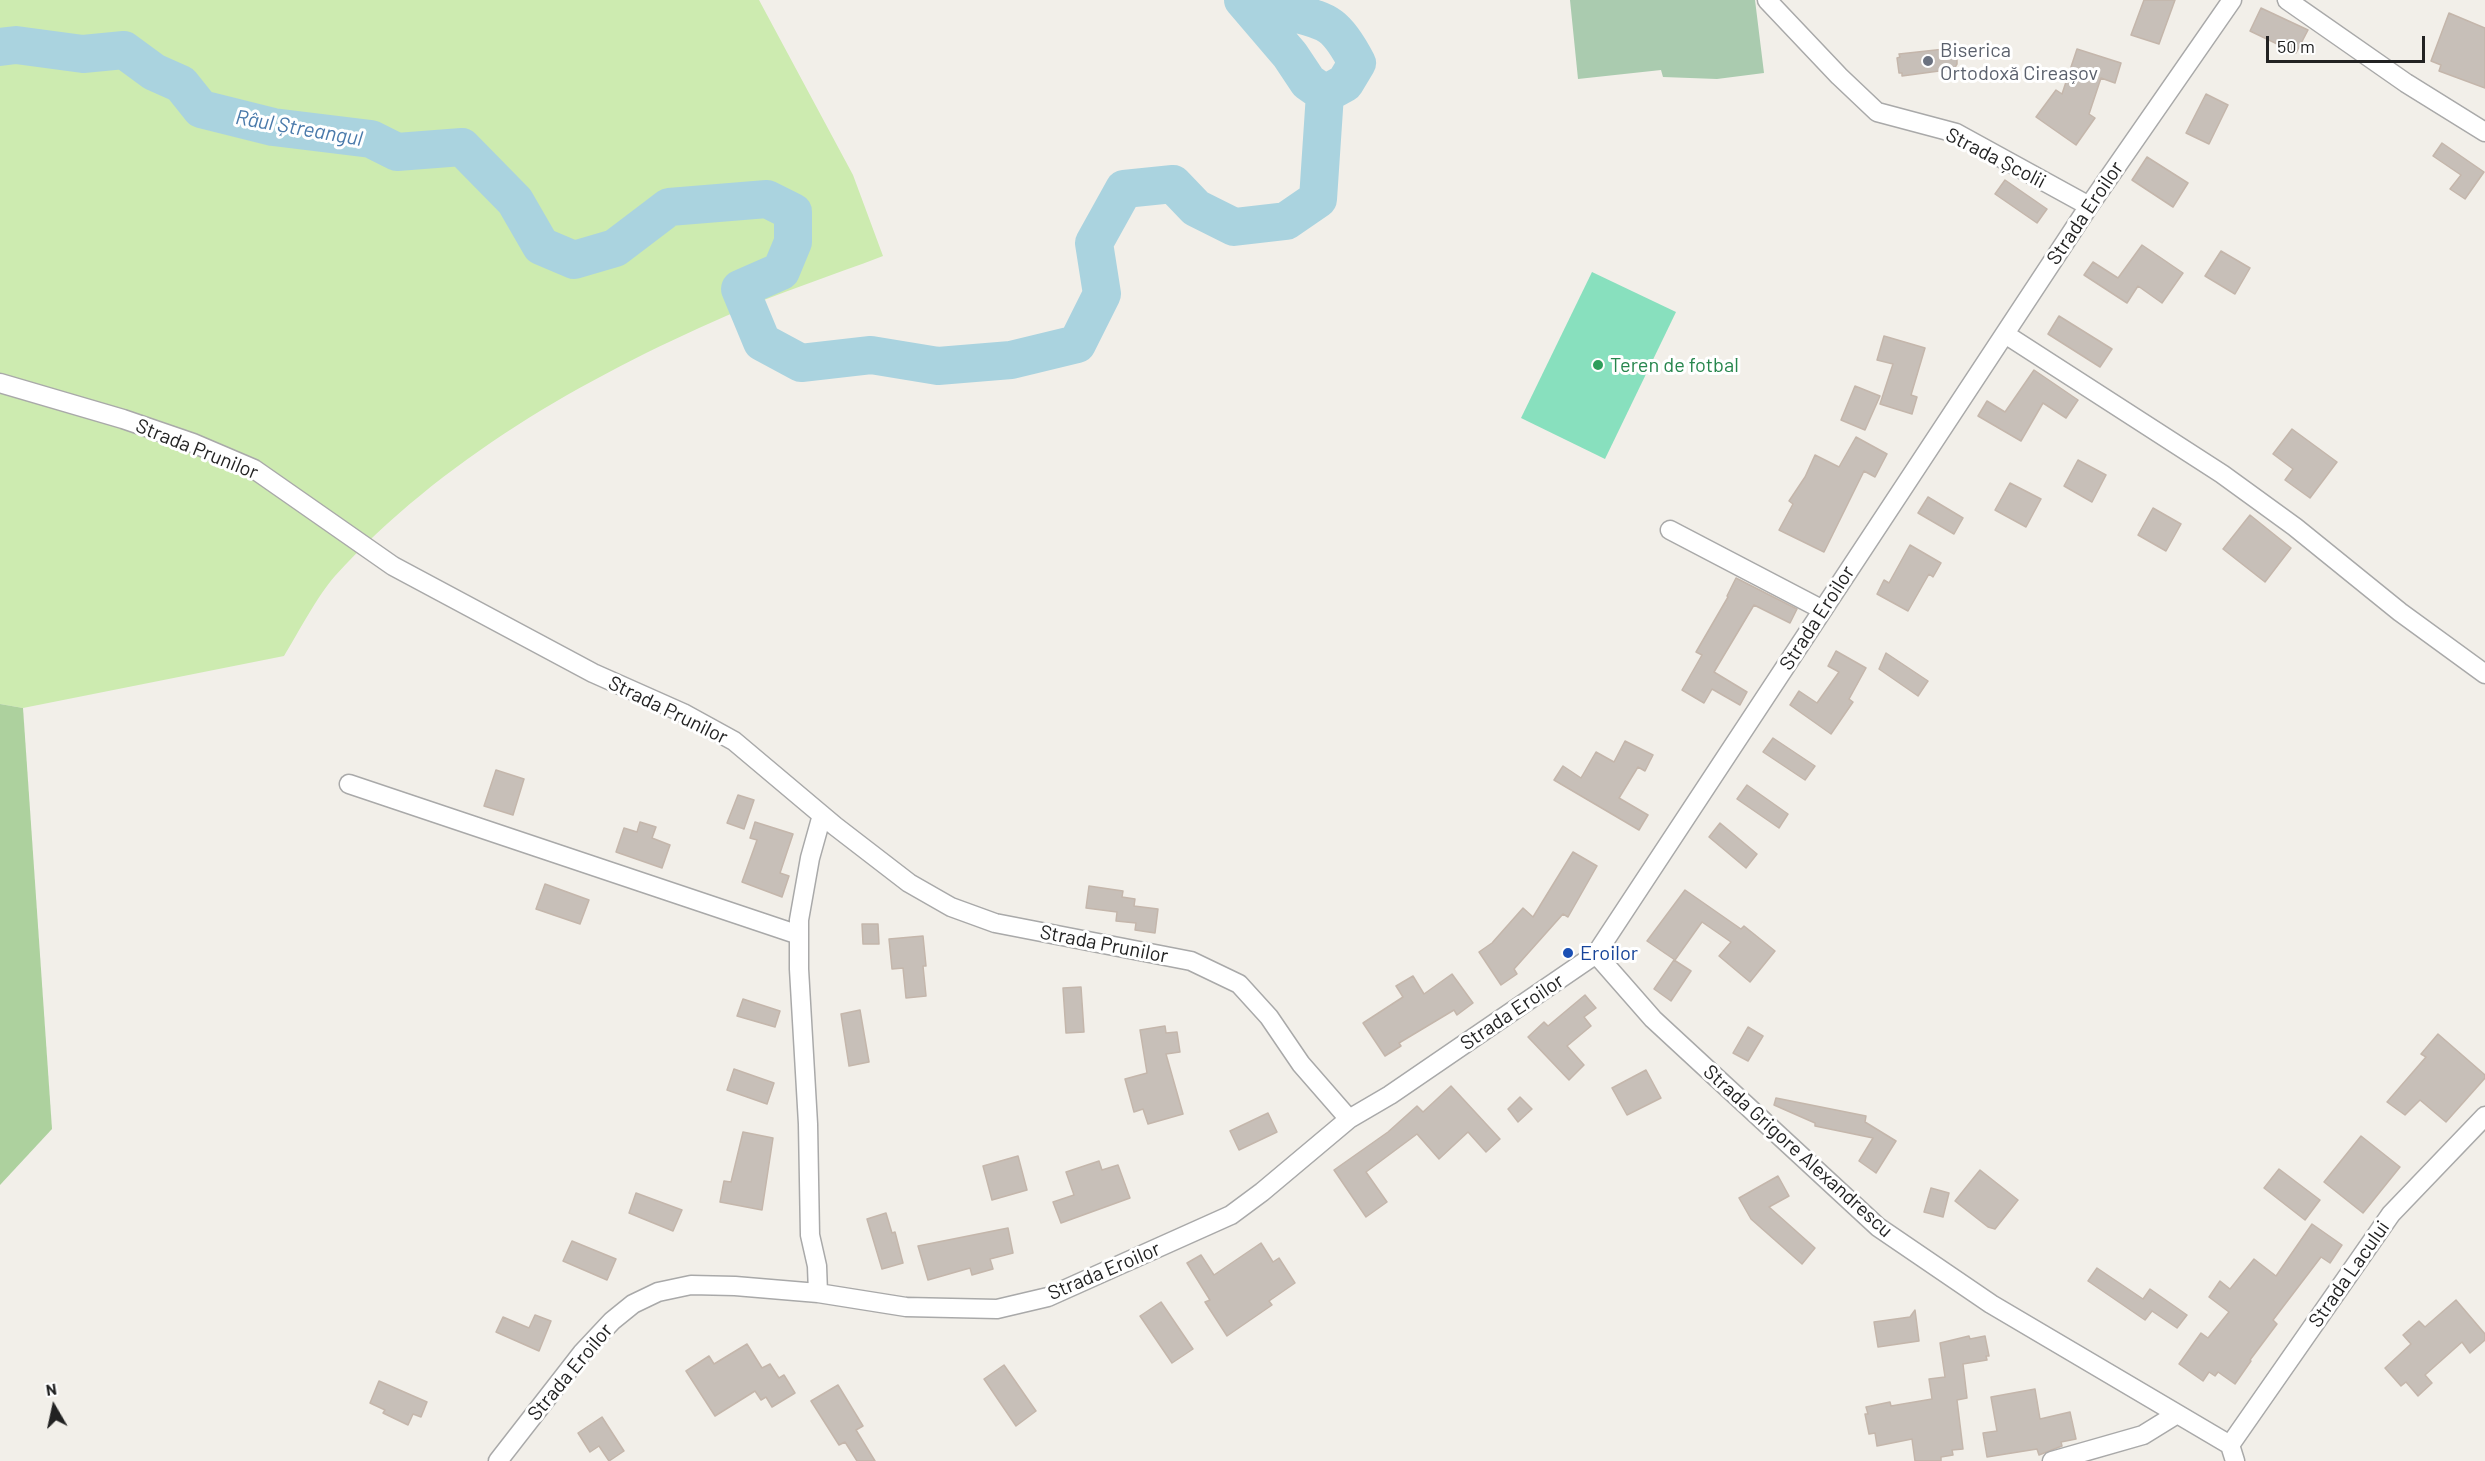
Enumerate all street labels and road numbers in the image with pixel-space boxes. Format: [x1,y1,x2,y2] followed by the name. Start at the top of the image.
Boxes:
[1942,123,2050,193] street label: Strada Școlii
[2042,157,2128,269] street label: Strada Eroilor
[132,414,262,484] street label: Strada Prunilor
[1774,561,1860,675] street label: Strada Eroilor
[604,671,732,749] street label: Strada Prunilor
[1038,920,1170,968] street label: Strada Prunilor
[1456,969,1568,1055] street label: Strada Eroilor
[1698,1060,1898,1242] street label: Strada Grigore Alexandrescu
[2303,1216,2395,1332] street label: Strada Lacului
[1044,1237,1164,1305] street label: Strada Eroilor
[522,1318,618,1426] street label: Strada Eroilor

